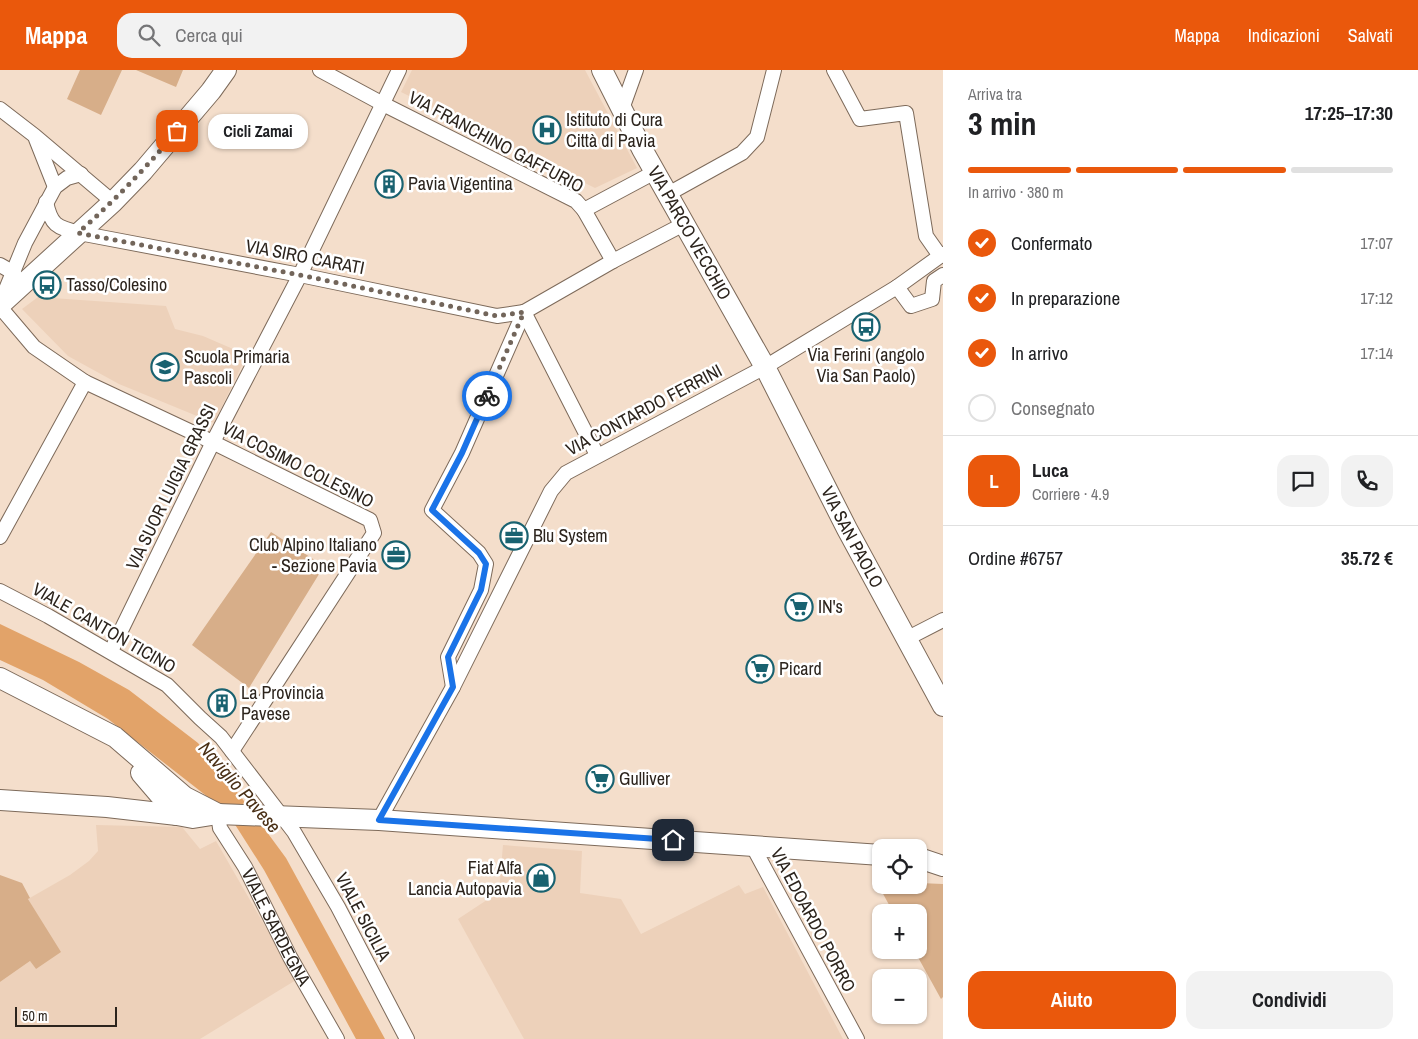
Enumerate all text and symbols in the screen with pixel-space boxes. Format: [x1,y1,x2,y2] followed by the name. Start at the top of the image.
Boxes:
[117,13,467,58] search box
[25,19,87,51] text: Mappa
[135,21,163,49] icon: search
[175,22,243,48] text: Cerca qui
[1175,23,1220,48] text: Mappa
[1248,23,1320,48] text: Indicazioni
[1348,23,1393,48] text: Salvati
[968,83,1022,105] text: Arriva tra
[404,85,588,198] street label: VIA FRANCHINO GAFFURIO
[1305,100,1393,126] text: 17:25–17:30
[968,102,1037,145] text: 3 min
[566,107,663,153] place label: Istituto di Cura Città di Pavia
[156,110,198,152] pin
[207,114,307,148] callout: Cicli Zamai
[532,115,562,145] hospital icon: Istituto di Cura Città di Pavia
[163,117,191,145] icon: bag
[223,120,293,142] text: Cicli Zamai
[642,161,738,304] street label: VIA PARCO VECCHIO
[374,169,404,199] building icon: Pavia Vigentina
[408,171,513,196] place label: Pavia Vigentina
[968,181,1064,203] text: In arrivo · 380 m
[968,229,996,257] icon: check
[1011,230,1092,256] text: Confermato
[1360,232,1393,254] text: 17:07
[244,233,367,280] street label: VIA SIRO CARATI
[32,270,62,300] bus stop icon: Tasso/Colesino
[66,272,167,297] place label: Tasso/Colesino
[968,284,996,312] icon: check
[1011,285,1120,311] text: In preparazione
[1360,287,1393,309] text: 17:12
[851,312,881,342] bus stop icon: Via Ferini (angolo Via San Paolo)
[968,339,996,367] icon: check
[1011,340,1068,366] text: In arrivo
[807,342,925,388] place label: Via Ferini (angolo Via San Paolo)
[1360,342,1393,364] text: 17:14
[184,344,290,390] place label: Scuola Primaria Pascoli
[150,352,180,382] school or university icon: Scuola Primaria Pascoli
[561,358,726,461] street label: VIA CONTARDO FERRINI
[462,371,512,421] courier
[473,382,501,410] icon: bike
[1011,395,1095,421] text: Consegnato
[120,400,222,574] street label: VIA SUOR LUIGIA GRASSI
[218,415,378,514] street label: VIA COSIMO COLESINO
[1277,455,1329,507] button: chat
[1341,455,1393,507] button: phone
[1032,457,1068,483] text: Luca
[989,468,999,494] text: L
[815,482,890,592] street label: VIA SAN PAOLO
[1032,483,1109,505] text: Corriere · 4.9
[499,521,529,551] office icon: Blu System
[533,523,608,548] place label: Blu System
[249,532,377,578] place label: Club Alpino Italiano - Sezione Pavia
[381,540,411,570] office icon: Club Alpino Italiano - Sezione Pavia
[968,545,1063,571] text: Ordine #6757
[1341,545,1393,571] text: 35.72 €
[28,576,181,679] street label: VIALE CANTON TICINO
[784,592,814,622] supermarket icon: IN's
[818,594,843,619] place label: IN's
[745,654,775,684] supermarket icon: Picard
[779,656,822,681] place label: Picard
[241,680,324,726] place label: La Provincia Pavese
[207,688,237,718] building icon: La Provincia Pavese
[193,736,287,838] water label: Naviglio Pavese
[585,764,615,794] supermarket icon: Gulliver
[619,766,670,791] place label: Gulliver
[652,819,694,861] pin
[659,826,687,854] icon: home
[872,839,927,1024] map controls
[872,839,927,894] button: locate
[765,843,862,996] street label: VIA EDOARDO PORRO
[408,855,522,901] place label: Fiat Alfa Lancia Autopavia
[526,863,556,893] shop icon: Fiat Alfa Lancia Autopavia
[236,864,317,990] street label: VIALE SARDEGNA
[330,868,397,966] street label: VIALE SICILIA
[872,904,927,959] button: +
[872,969,927,1024] button: −
[968,971,1176,1029] button: Aiuto
[1186,971,1393,1029] button: Condividi
[15,1004,118,1027] scale bar
[22,1007,48,1025] text: 50 m

